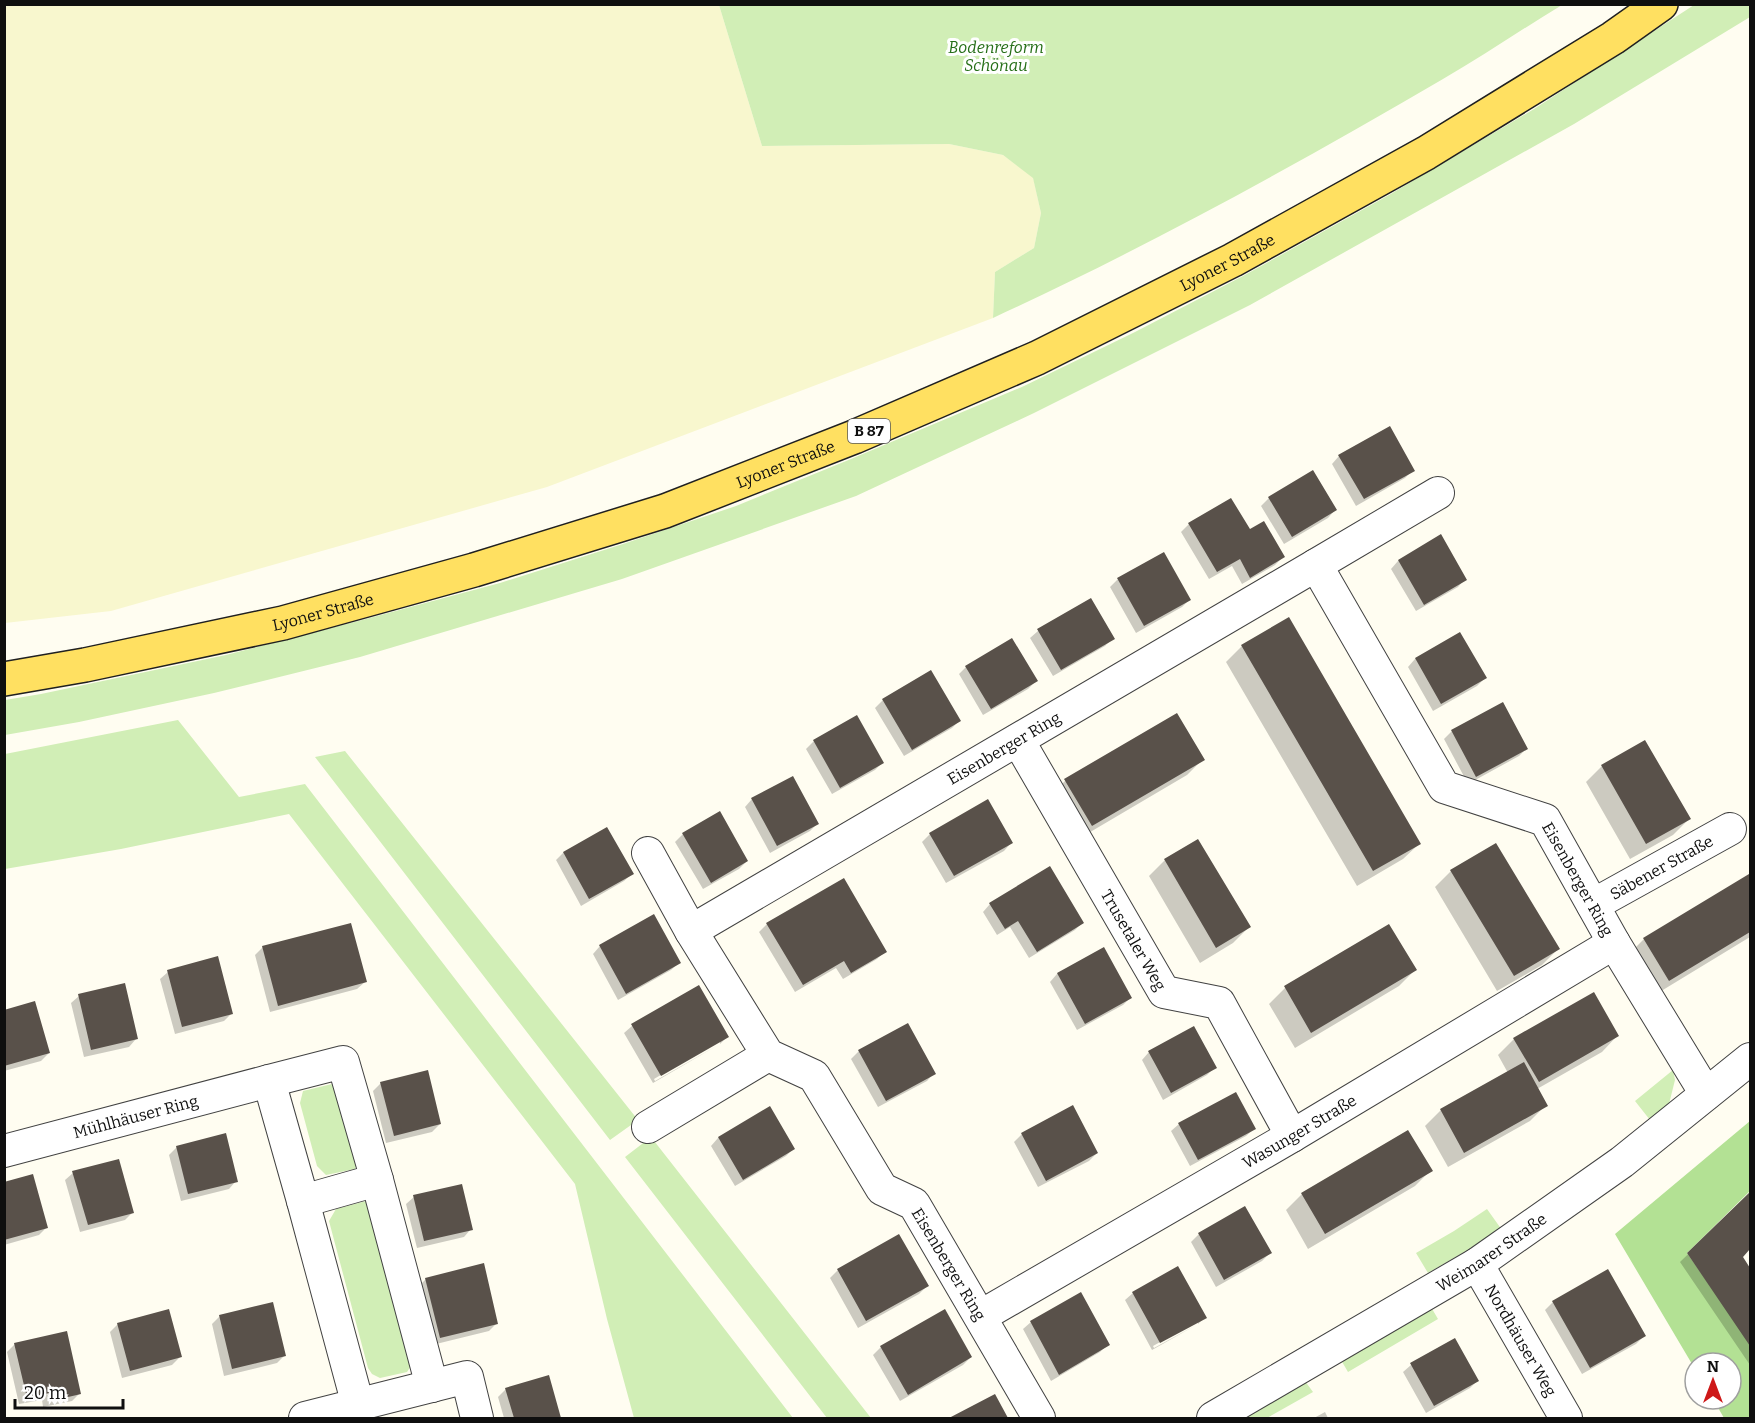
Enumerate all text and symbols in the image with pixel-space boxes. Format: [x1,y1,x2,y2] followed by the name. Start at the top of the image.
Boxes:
[948,38,1044,75] park label: Bodenreform Schönau
[1177,230,1278,295] street label: Lyoner Straße
[848,419,890,443] road number: B 87
[734,437,838,492] street label: Lyoner Straße
[271,589,376,635] street label: Lyoner Straße
[944,708,1064,789] street label: Eisenberger Ring
[1538,819,1617,940] street label: Eisenberger Ring
[1607,831,1716,904] street label: Säbener Straße
[1097,886,1170,994] street label: Trusetaler Weg
[71,1091,200,1142] street label: Mühlhäuser Ring
[1239,1091,1360,1173] street label: Wasunger Straße
[908,1205,990,1324] street label: Eisenberger Ring
[1433,1209,1550,1296] street label: Weimarer Straße
[1481,1281,1560,1400] street label: Nordhäuser Weg
[1683,1351,1743,1411] north arrow
[1707,1357,1719,1376] text: N
[15,1372,123,1410] scale bar
[24,1382,66,1404] text: 20 m

